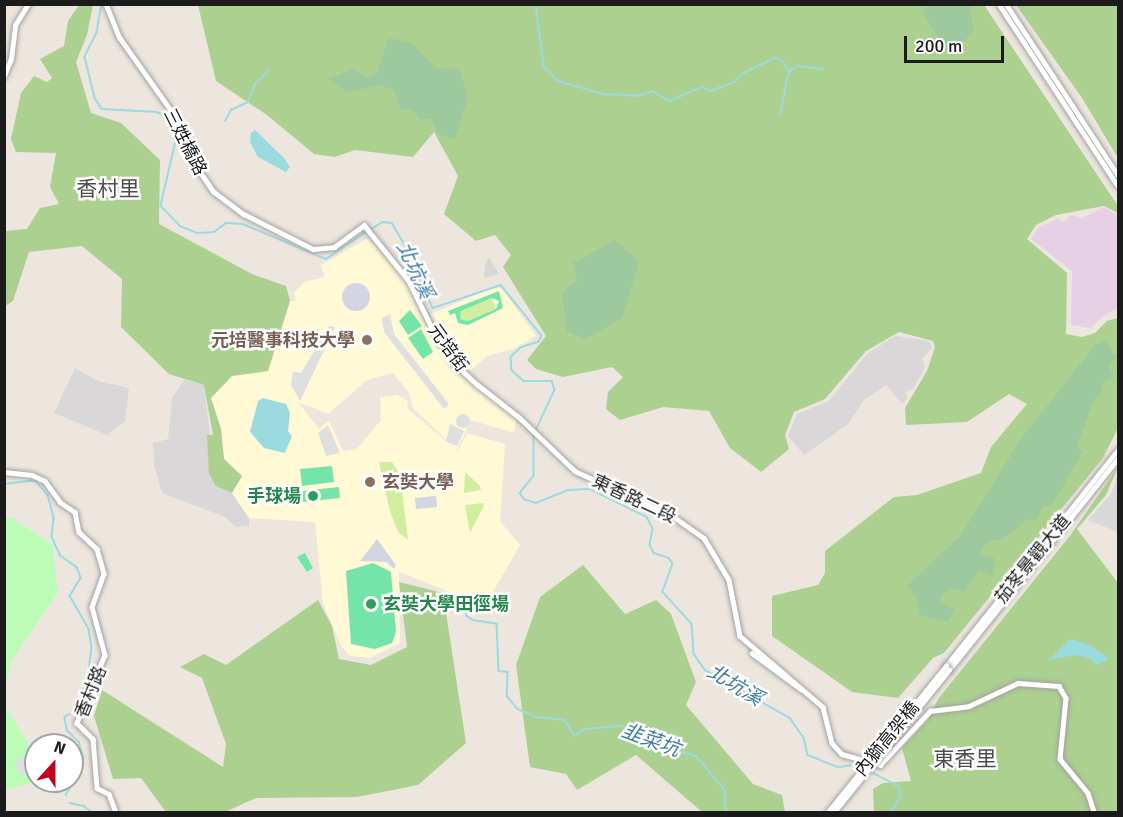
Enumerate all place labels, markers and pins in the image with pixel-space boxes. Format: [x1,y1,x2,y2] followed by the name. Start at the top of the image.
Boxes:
[211,329,355,351] place label: 元培醫事科技大學
[360,333,374,347] marker: 元培醫事科技大學
[382,471,454,493] place label: 玄奘大學
[363,475,377,489] marker: 玄奘大學
[247,485,301,507] place label: 手球場
[306,489,320,503] marker: 手球場
[383,593,509,615] place label: 玄奘大學田徑場
[364,597,378,611] marker: 玄奘大學田徑場

